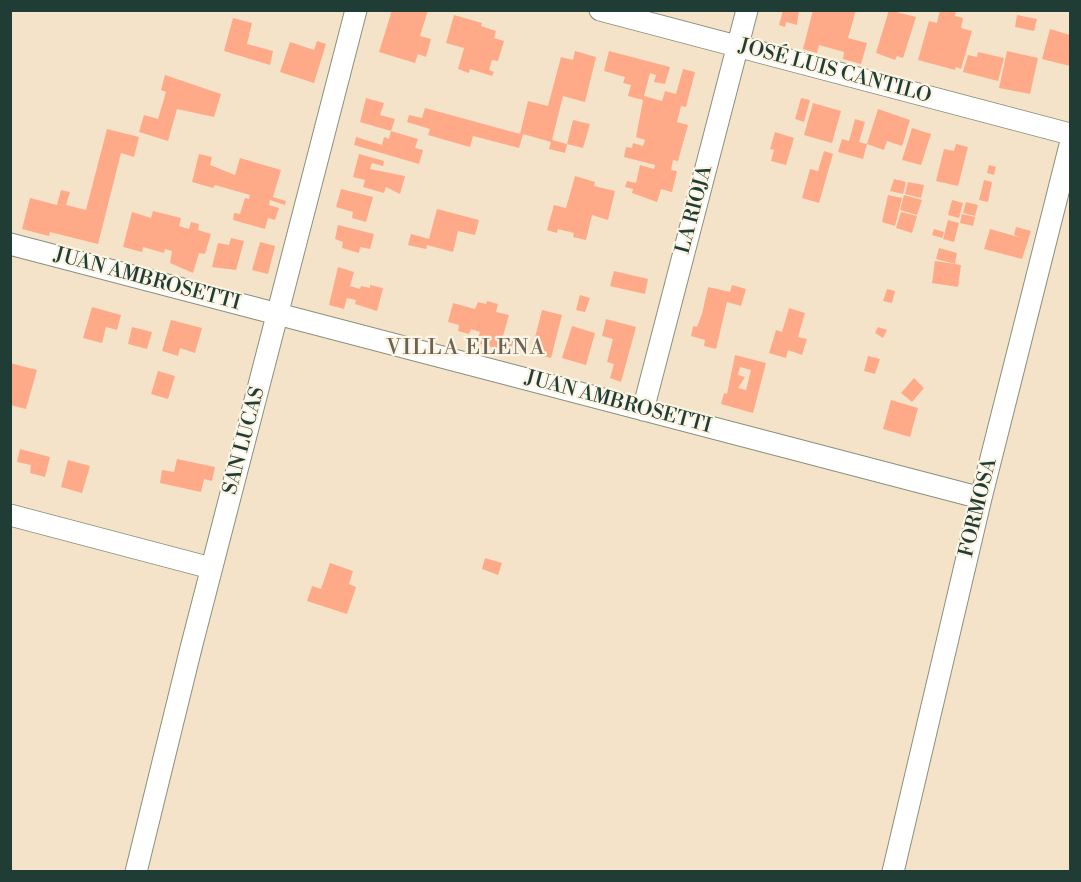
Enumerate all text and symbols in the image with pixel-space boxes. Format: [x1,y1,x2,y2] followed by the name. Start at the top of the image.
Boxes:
[736,35,934,109] street label: JOSÉ LUIS CANTILO
[672,163,718,257] street label: LA RIOJA
[51,244,243,316] street label: JUAN AMBROSETTI
[386,336,546,362] district label: VILLA ELENA
[522,367,714,439] street label: JUAN AMBROSETTI
[219,385,271,497] street label: SAN LUCAS
[955,456,1003,560] street label: FORMOSA

